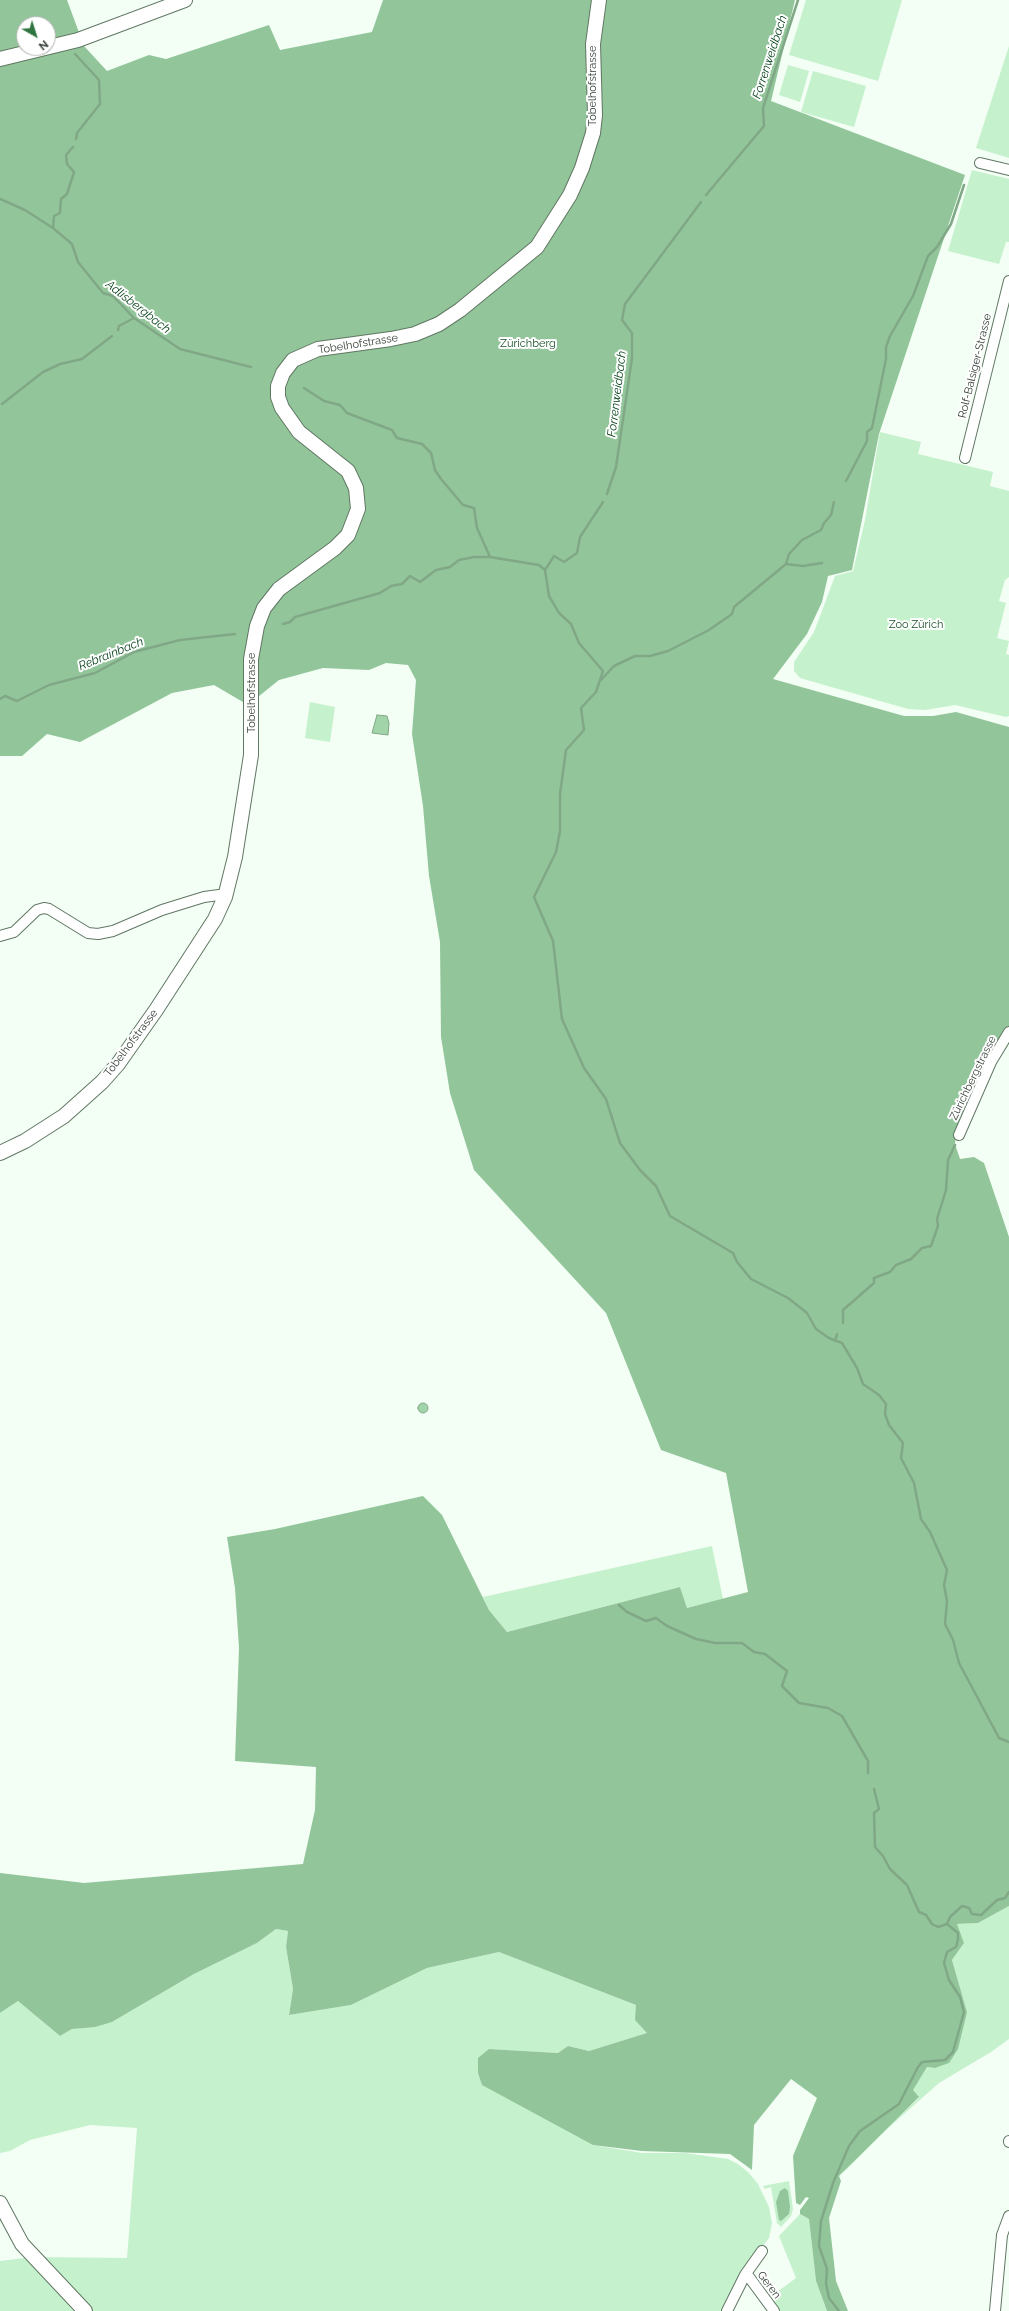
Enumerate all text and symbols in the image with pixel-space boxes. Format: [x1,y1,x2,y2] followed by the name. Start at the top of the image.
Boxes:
[750,13,790,101] water label: Forrenweidbach
[16,16,56,56] north arrow
[36,37,51,53] text: N
[586,46,600,126] street label: Tobelhofstrasse
[103,277,173,337] water label: Adlisbergbach
[956,312,994,420] street label: Rolf-Balsiger-Strasse
[317,331,399,357] street label: Tobelhofstrasse
[500,337,556,351] park label: Zürichberg
[605,350,629,438] water label: Forrenweidbach
[889,618,943,632] park label: Zoo Zürich
[76,634,146,674] water label: Rebrainbach
[245,653,259,733] street label: Tobelhofstrasse
[101,1007,161,1079] street label: Tobelhofstrasse
[947,1034,999,1122] street label: Zürichbergstrasse
[754,2269,784,2301] street label: Geren

